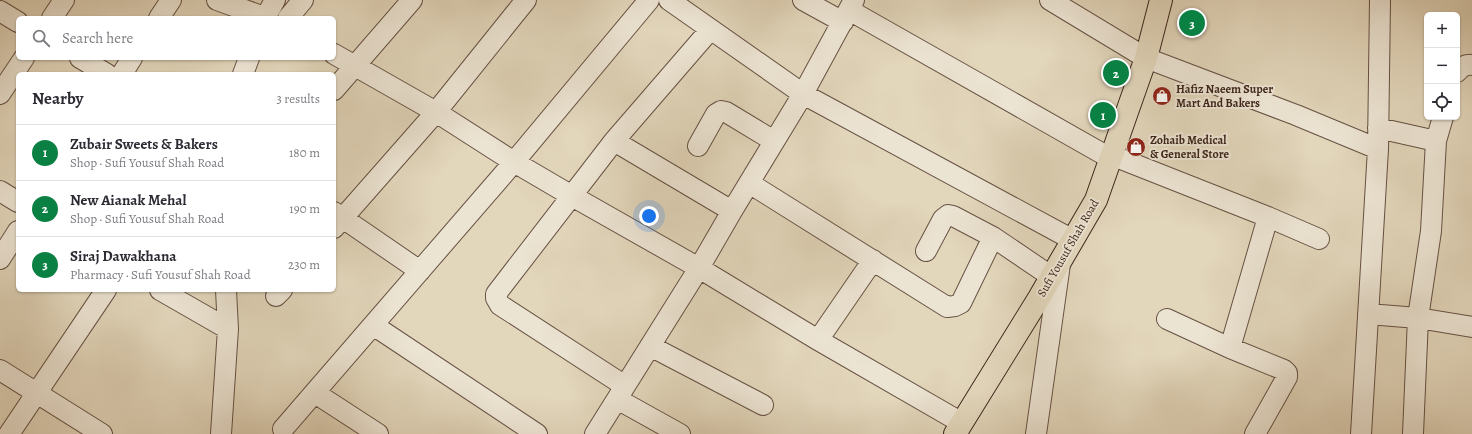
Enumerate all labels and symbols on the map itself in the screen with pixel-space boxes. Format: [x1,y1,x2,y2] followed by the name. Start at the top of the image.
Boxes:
[1179,8,1205,38] pin: 3
[1103,58,1129,88] pin: 2
[1176,81,1273,111] place label: Hafiz Naeem Super Mart And Bakers
[1151,85,1173,107] shop icon: Hafiz Naeem Super Mart And Bakers
[1090,100,1116,130] pin: 1
[1150,132,1230,162] place label: Zohaib Medical & General Store
[1125,136,1147,158] shop icon: Zohaib Medical & General Store
[1033,196,1103,300] street label: Sufi Yousuf Shah Road
[639,206,659,226] your location

